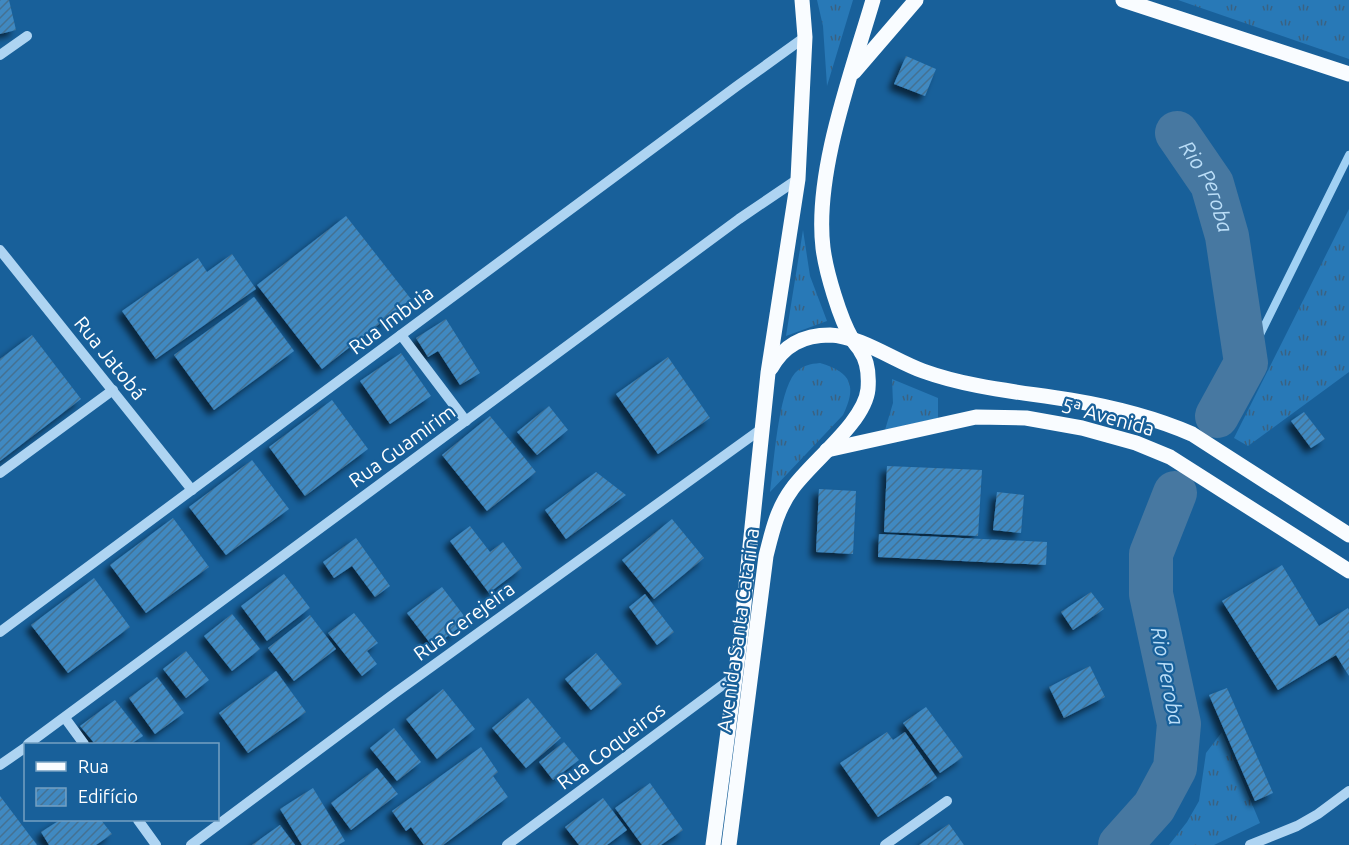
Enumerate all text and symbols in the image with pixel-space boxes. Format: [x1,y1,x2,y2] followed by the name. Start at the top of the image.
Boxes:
[1175,136,1238,235] water label: Rio Peroba
[344,281,437,359] street label: Rua Imbuia
[70,311,151,404] street label: Rua Jatobá
[1059,393,1157,440] street label: 5ª Avenida
[344,399,459,492] street label: Rua Guamirim
[712,526,763,734] street label: Avenida Santa Catarina
[409,576,519,665] street label: Rua Cerejeira
[1147,625,1189,727] water label: Rio Peroba
[552,697,669,794] street label: Rua Coqueiros
[24,743,219,821] legend
[78,756,109,776] text: Rua
[78,786,138,806] text: Edifício

